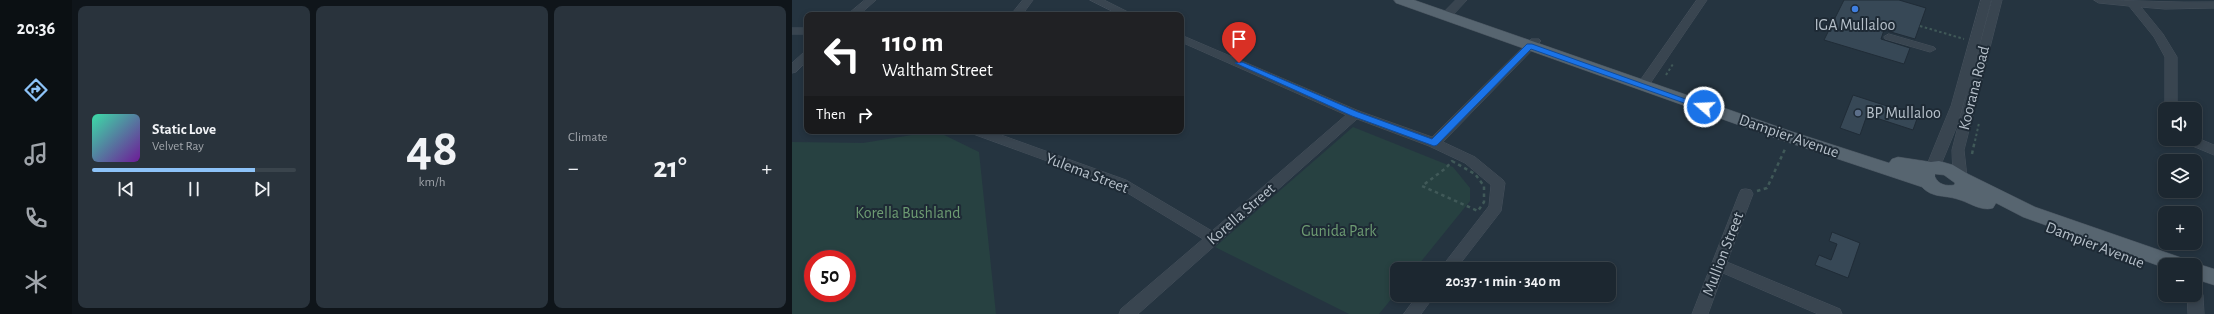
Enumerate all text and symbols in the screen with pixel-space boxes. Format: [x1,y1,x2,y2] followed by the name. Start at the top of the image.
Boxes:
[1850,4,1860,14] marker: IGA Mullaloo
[1815,17,1896,33] place label: IGA Mullaloo
[17,20,55,38] text: 20:36
[1222,22,1256,63] pin
[816,28,868,80] icon: left
[1228,28,1250,50] icon: arrive
[882,29,944,57] text: 110 m
[1956,44,1992,132] street label: Koorana Road
[882,62,993,80] text: Waltham Street
[22,76,50,104] icon: directions
[1683,86,1725,128] position arrow
[2158,102,2202,302] map controls
[2158,102,2202,146] button: sound
[854,104,876,126] icon: right
[1866,105,1941,121] place label: BP Mullaloo
[816,107,846,122] text: Then
[1853,108,1863,118] marker: BP Mullaloo
[1737,111,1841,161] street label: Dampier Avenue
[152,122,216,137] text: Static Love
[406,123,458,175] text: 48
[568,131,607,144] text: Climate
[22,140,50,168] icon: music
[152,140,204,153] text: Velvet Ray
[1043,150,1131,196] street label: Yulema Street
[653,153,687,183] text: 21°
[2158,154,2202,198] button: layers
[568,157,579,179] text: −
[761,157,772,179] text: +
[419,176,445,189] text: km/h
[115,178,137,200] icon: previous
[183,178,205,200] icon: pause
[251,178,273,200] icon: next
[1204,180,1278,248] street label: Korella Street
[22,204,50,232] icon: phone
[855,205,961,221] park label: Korella Bushland
[2158,206,2202,250] button: +
[1700,210,1746,298] street label: Mullion Street
[2043,219,2147,271] street label: Dampier Avenue
[1301,223,1377,239] park label: Gunida Park
[804,250,856,302] speed limit sign: 50
[2158,258,2202,302] button: −
[22,268,50,296] icon: climate
[1445,274,1561,289] text: 20:37 · 1 min · 340 m

